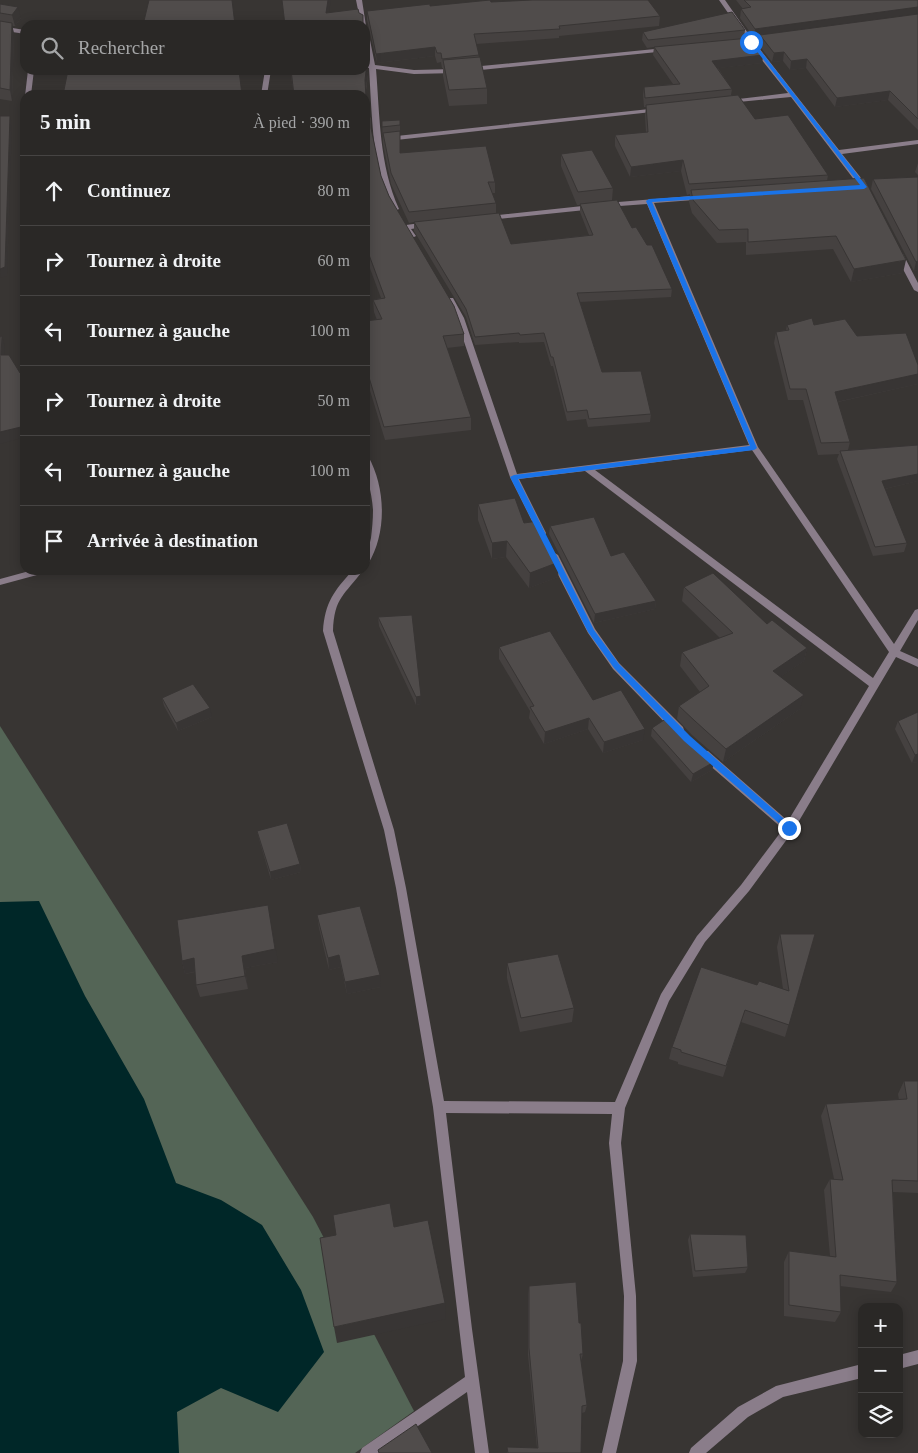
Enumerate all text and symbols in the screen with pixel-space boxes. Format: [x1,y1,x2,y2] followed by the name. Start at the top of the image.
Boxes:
[20,20,370,75] search box
[740,31,763,54] route start
[38,34,66,62] icon: search
[78,37,165,58] text: Rechercher
[40,110,91,134] text: 5 min
[253,114,350,131] text: À pied · 390 m
[40,177,68,205] icon: ahead
[87,180,170,201] text: Continuez
[318,182,350,199] text: 80 m
[40,247,68,275] icon: right
[87,250,221,271] text: Tournez à droite
[318,252,350,269] text: 60 m
[40,317,68,345] icon: left
[87,320,230,341] text: Tournez à gauche
[310,322,350,339] text: 100 m
[40,387,68,415] icon: right
[87,390,221,411] text: Tournez à droite
[318,392,350,409] text: 50 m
[40,457,68,485] icon: left
[87,460,230,481] text: Tournez à gauche
[310,462,350,479] text: 100 m
[40,527,68,555] icon: arrive
[87,530,258,551] text: Arrivée à destination
[778,817,801,840] route end
[858,1303,903,1438] map controls
[858,1303,903,1348] button: +
[858,1348,903,1393] button: −
[858,1393,903,1438] button: layers

